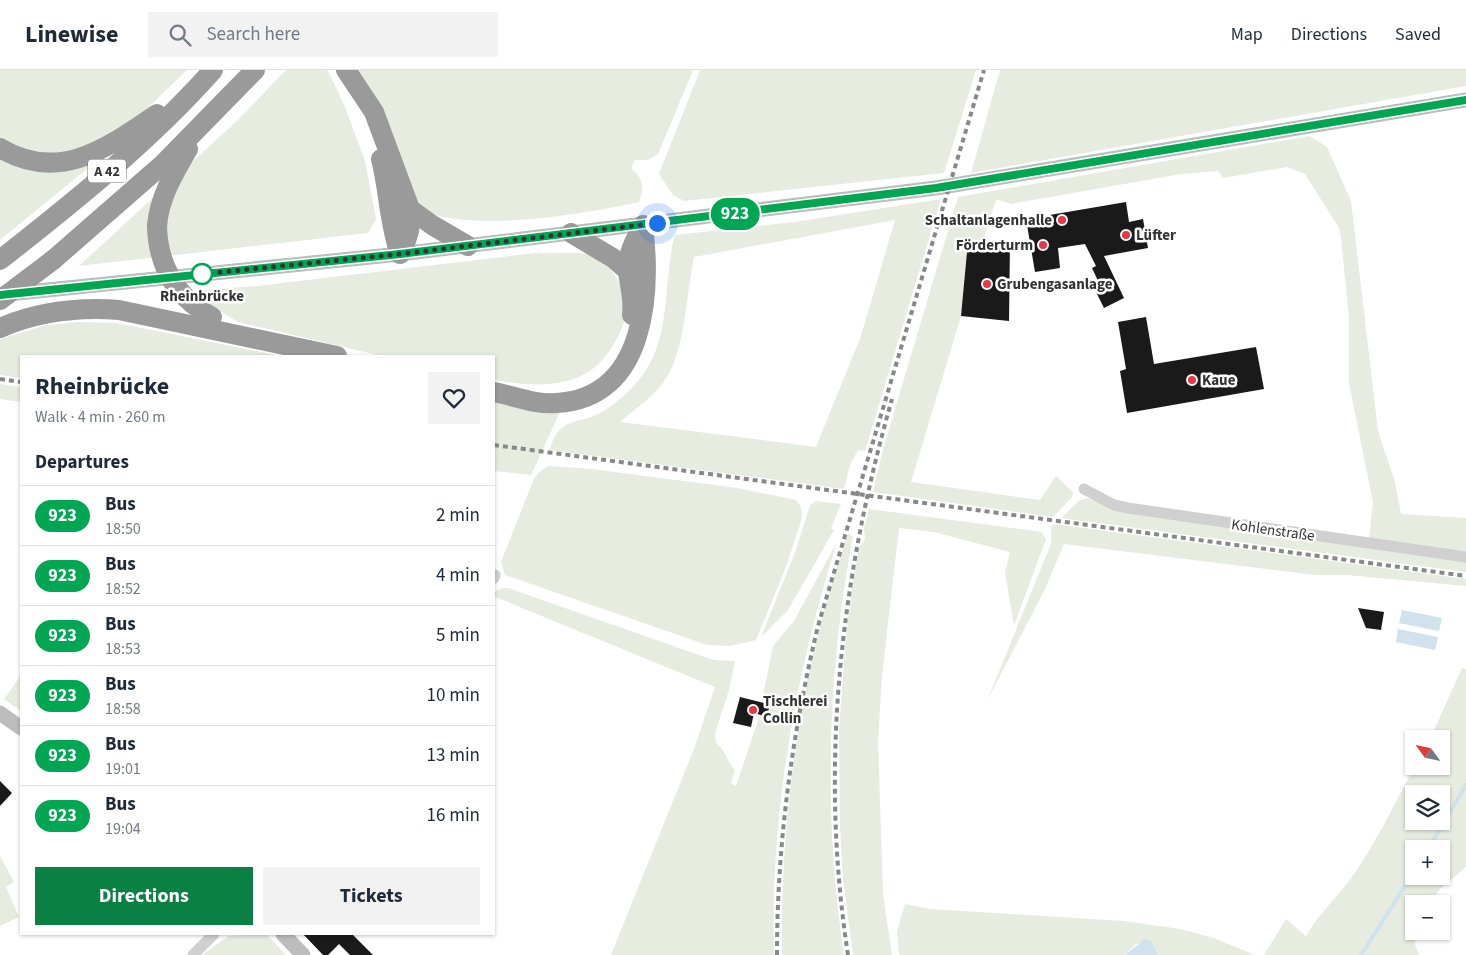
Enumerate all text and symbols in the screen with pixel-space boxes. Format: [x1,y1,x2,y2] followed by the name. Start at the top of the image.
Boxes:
[148,12,498,57] search box
[25,17,118,52] text: Linewise
[166,21,194,49] icon: search
[206,21,300,48] text: Search here
[1231,22,1263,47] text: Map
[1291,22,1367,47] text: Directions
[1395,22,1441,47] text: Saved
[88,160,126,182] road number: A 42
[706,198,764,230] line badge: 923
[721,201,749,226] text: 923
[925,210,1052,231] place label: Schaltanlagenhalle
[645,211,670,236] your location
[1056,214,1068,226] marker: Schaltanlagenhalle
[1136,225,1176,246] place label: Lüfter
[1120,229,1132,241] marker: Lüfter
[956,235,1033,256] place label: Förderturm
[1037,239,1049,251] marker: Förderturm
[191,263,213,285] marker: Rheinbrücke
[997,274,1113,295] place label: Grubengasanlage
[981,278,993,290] marker: Grubengasanlage
[160,286,244,307] place label: Rheinbrücke
[35,369,169,404] text: Rheinbrücke
[1202,370,1236,391] place label: Kaue
[428,372,480,424] button: heart
[1186,374,1198,386] marker: Kaue
[35,406,166,428] text: Walk · 4 min · 260 m
[35,449,129,476] text: Departures
[105,491,136,518] text: Bus
[436,502,480,529] text: 2 min
[48,503,77,528] text: 923
[1230,514,1316,547] street label: Kohlenstraße
[105,518,141,540] text: 18:50
[105,551,136,578] text: Bus
[436,562,480,589] text: 4 min
[48,563,77,588] text: 923
[105,578,141,600] text: 18:52
[105,611,136,638] text: Bus
[436,622,480,649] text: 5 min
[48,623,77,648] text: 923
[105,638,141,660] text: 18:53
[105,671,136,698] text: Bus
[426,682,480,709] text: 10 min
[48,683,77,708] text: 923
[763,691,828,729] place label: Tischlerei Collin
[105,698,141,720] text: 18:58
[747,704,759,716] marker: Tischlerei Collin
[1405,730,1450,775] north arrow
[1405,730,1450,940] map controls
[105,731,136,758] text: Bus
[426,742,480,769] text: 13 min
[48,743,77,768] text: 923
[105,758,141,780] text: 19:01
[1405,785,1450,830] button: layers
[105,791,136,818] text: Bus
[426,802,480,829] text: 16 min
[48,803,77,828] text: 923
[105,818,141,840] text: 19:04
[1405,840,1450,885] button: +
[35,867,253,925] button: Directions
[263,867,480,925] button: Tickets
[1405,895,1450,940] button: −

